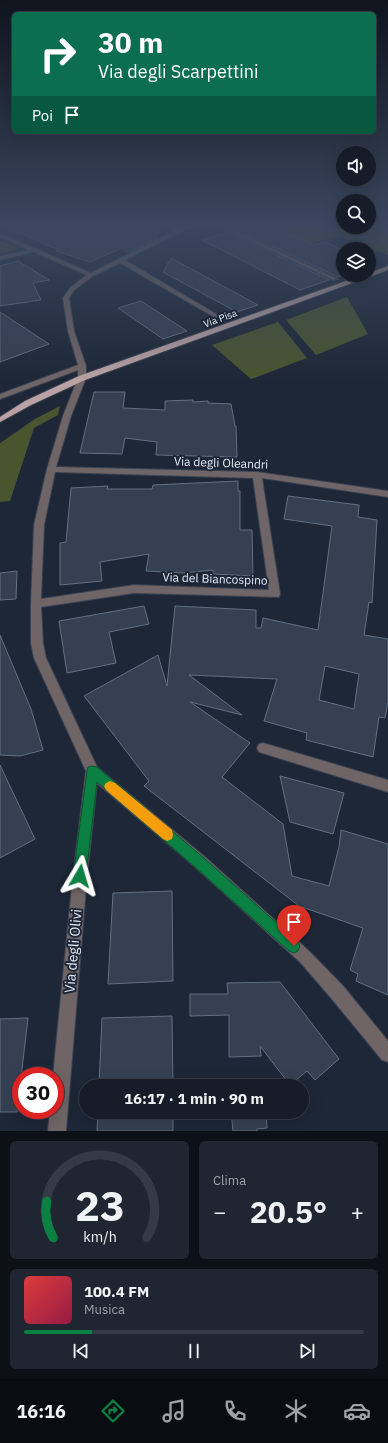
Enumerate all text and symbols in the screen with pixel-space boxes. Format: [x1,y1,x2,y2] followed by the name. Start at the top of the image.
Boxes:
[98,24,163,61] text: 30 m
[32,28,84,80] icon: right
[98,60,259,83] text: Via degli Scarpettini
[61,104,83,126] icon: arrive
[32,106,53,125] text: Poi
[336,146,376,282] map controls
[336,146,376,186] button: sound
[336,194,376,234] button: search
[336,242,376,282] button: layers
[201,306,239,331] street label: Via Pisa
[174,453,268,472] street label: Via degli Oleandri
[162,569,268,588] street label: Via del Biancospino
[59,855,101,897] position arrow
[277,905,311,946] pin
[60,908,86,994] street label: Via degli Olivi
[283,911,305,933] icon: arrive
[12,1067,64,1119] speed limit sign: 30
[124,1089,264,1108] text: 16:17 · 1 min · 90 m
[213,1172,246,1189] text: Clima
[75,1178,124,1232] text: 23
[250,1192,327,1231] text: 20.5°
[213,1197,226,1226] text: −
[351,1197,364,1226] text: +
[83,1227,116,1246] text: km/h
[84,1282,149,1301] text: 100.4 FM
[84,1301,125,1318] text: Musica
[70,1340,92,1362] icon: previous
[183,1340,205,1362] icon: pause
[296,1340,318,1362] icon: next
[99,1397,127,1425] icon: directions
[160,1397,188,1425] icon: music
[221,1397,249,1425] icon: phone
[282,1397,310,1425] icon: climate
[343,1397,371,1425] icon: car
[17,1400,66,1423] text: 16:16

